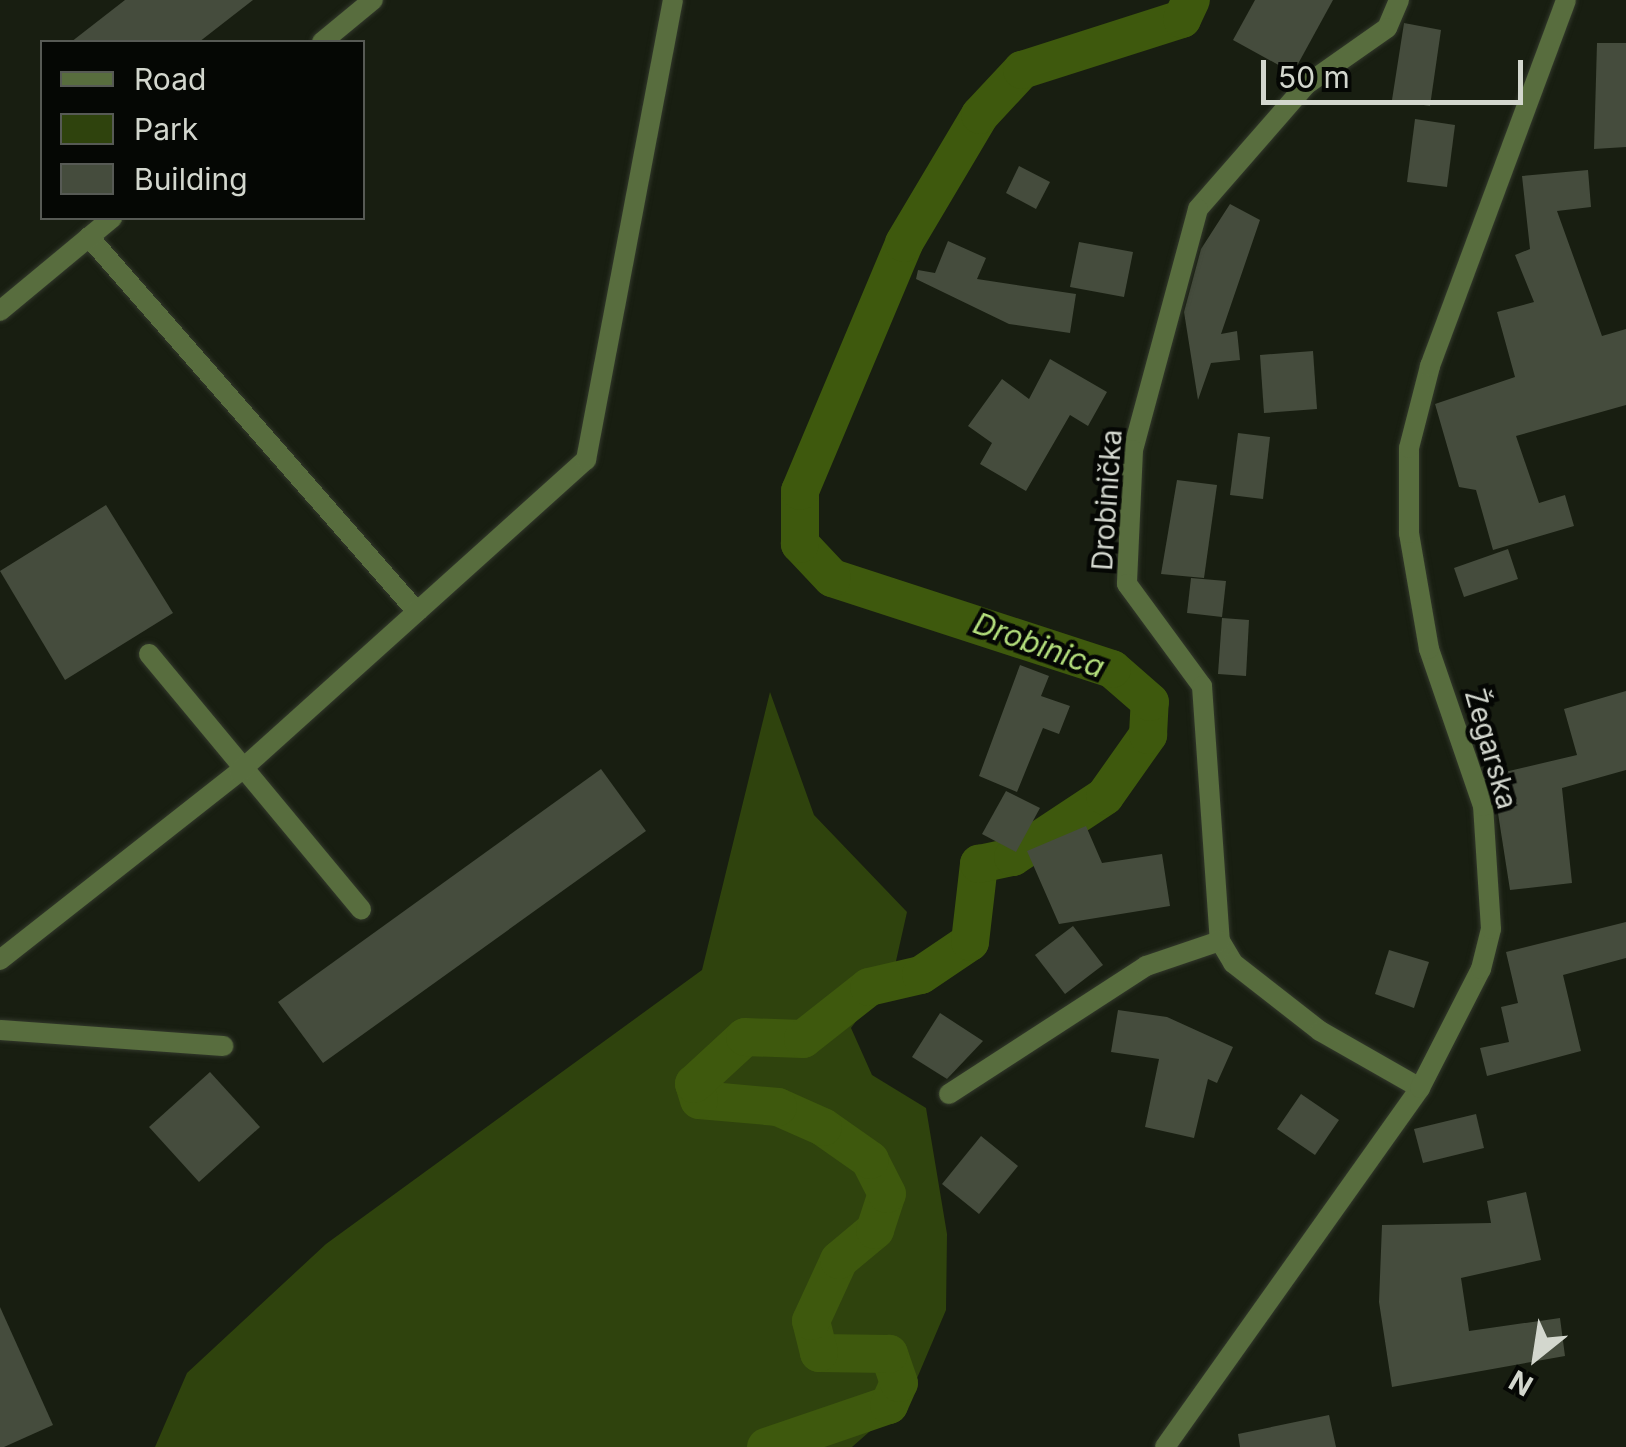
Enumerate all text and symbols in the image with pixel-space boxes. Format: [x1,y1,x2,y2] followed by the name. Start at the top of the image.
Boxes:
[40,40,365,220] legend
[1266,40,1528,102] scale bar
[1278,59,1350,95] text: 50 m
[134,61,206,97] text: Road
[134,111,198,147] text: Park
[134,161,248,197] text: Building
[1085,428,1129,572] street label: Drobinička
[969,605,1109,685] water label: Drobinica
[1458,685,1524,813] street label: Žegarska
[1486,1307,1586,1407] north arrow
[1503,1363,1539,1403] text: N

